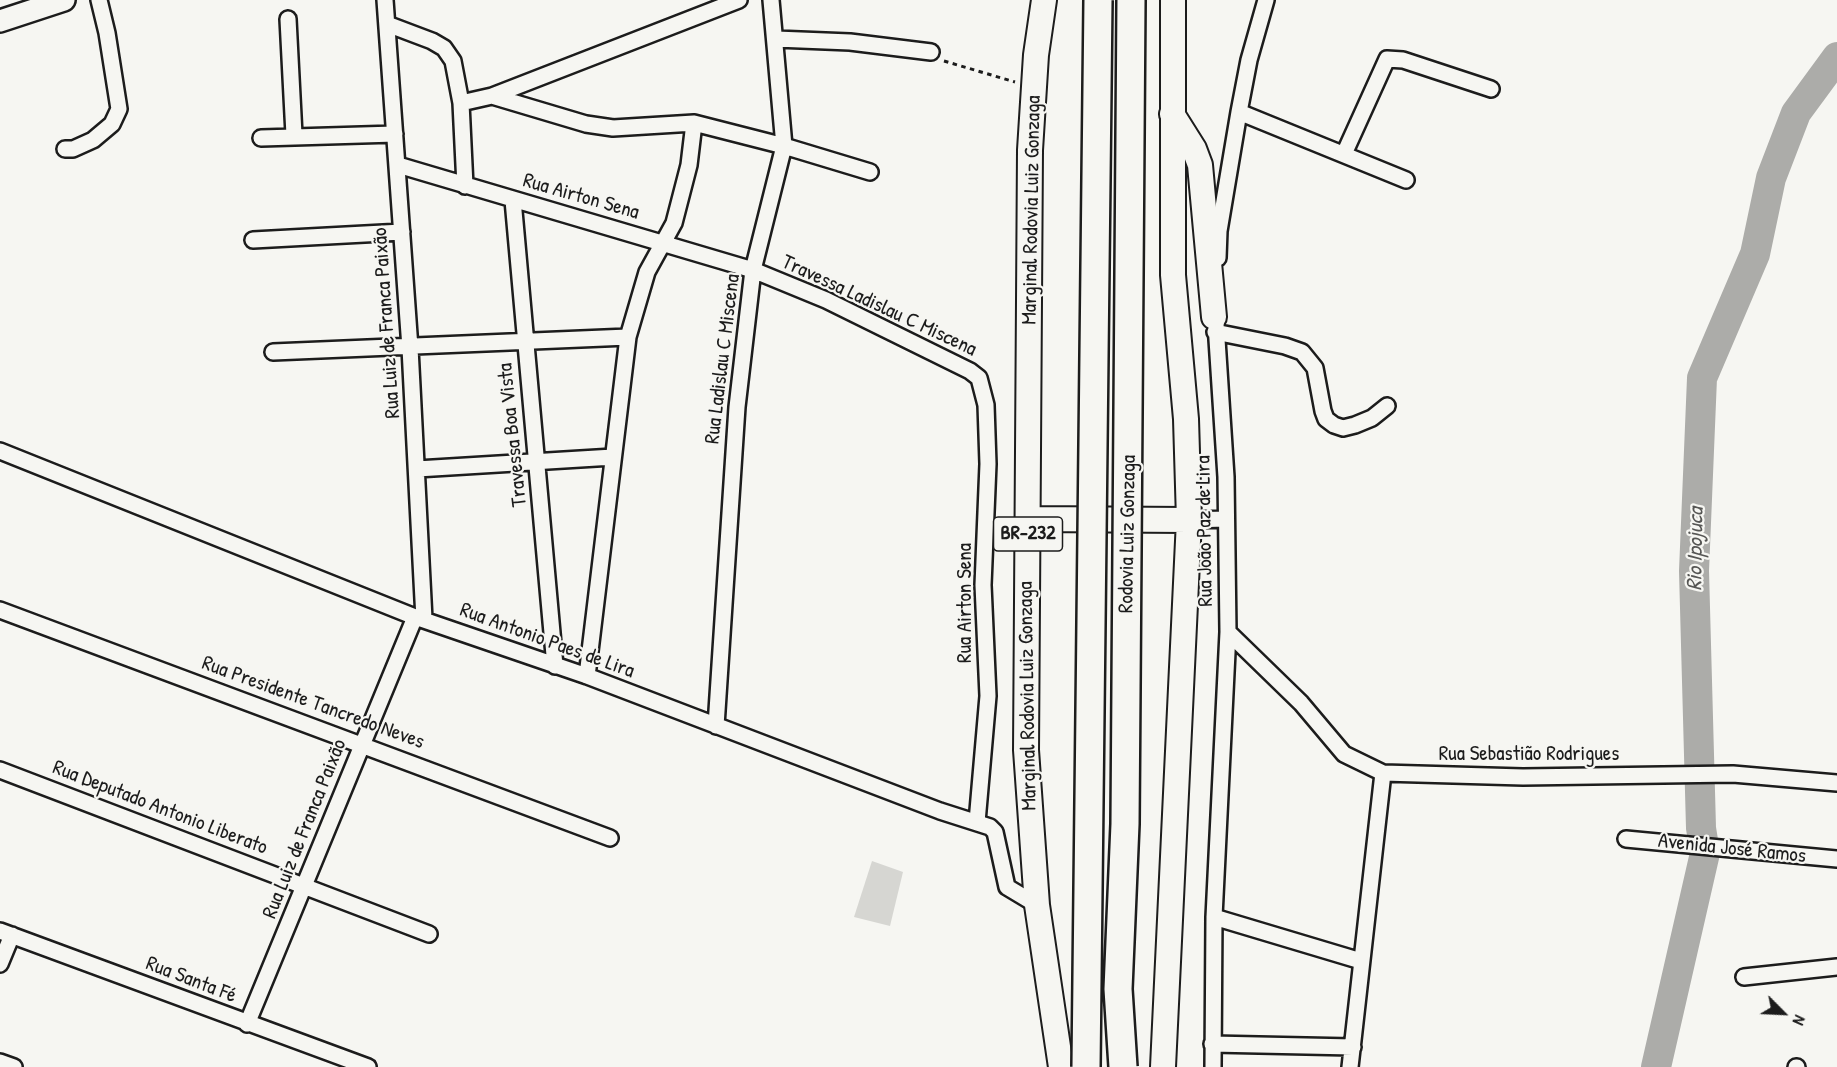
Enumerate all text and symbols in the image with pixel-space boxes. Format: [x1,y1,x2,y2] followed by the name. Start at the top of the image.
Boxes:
[1017,95,1047,325] street label: Marginal Rodovia Luiz Gonzaga
[520,168,642,226] street label: Rua Airton Sena
[368,227,406,419] street label: Rua Luiz de Franca Paixão
[778,250,980,362] street label: Travessa Ladislau C Miscena
[700,273,746,445] street label: Rua Ladislau C Miscena
[493,362,533,508] street label: Travessa Boa Vista
[1114,455,1142,613] street label: Rodovia Luiz Gonzaga
[1191,455,1219,607] street label: Rua João Paz de Lira
[1682,507,1710,591] water label: Rio Ipojuca
[994,517,1062,551] road number: BR-232
[952,543,978,663] street label: Rua Airton Sena
[1013,581,1043,811] street label: Marginal Rodovia Luiz Gonzaga
[456,598,638,684] street label: Rua Antonio Paes de Lira
[198,651,428,755] street label: Rua Presidente Tancredo Neves
[258,736,352,922] street label: Rua Luiz de Franca Paixão
[1439,741,1619,767] street label: Rua Sebastião Rodrigues
[49,755,271,861] street label: Rua Deputado Antonio Liberato
[1657,829,1807,869] street label: Avenida José Ramos
[142,951,240,1009] street label: Rua Santa Fé
[1753,983,1813,1043] north arrow
[1788,1012,1811,1029] text: N

